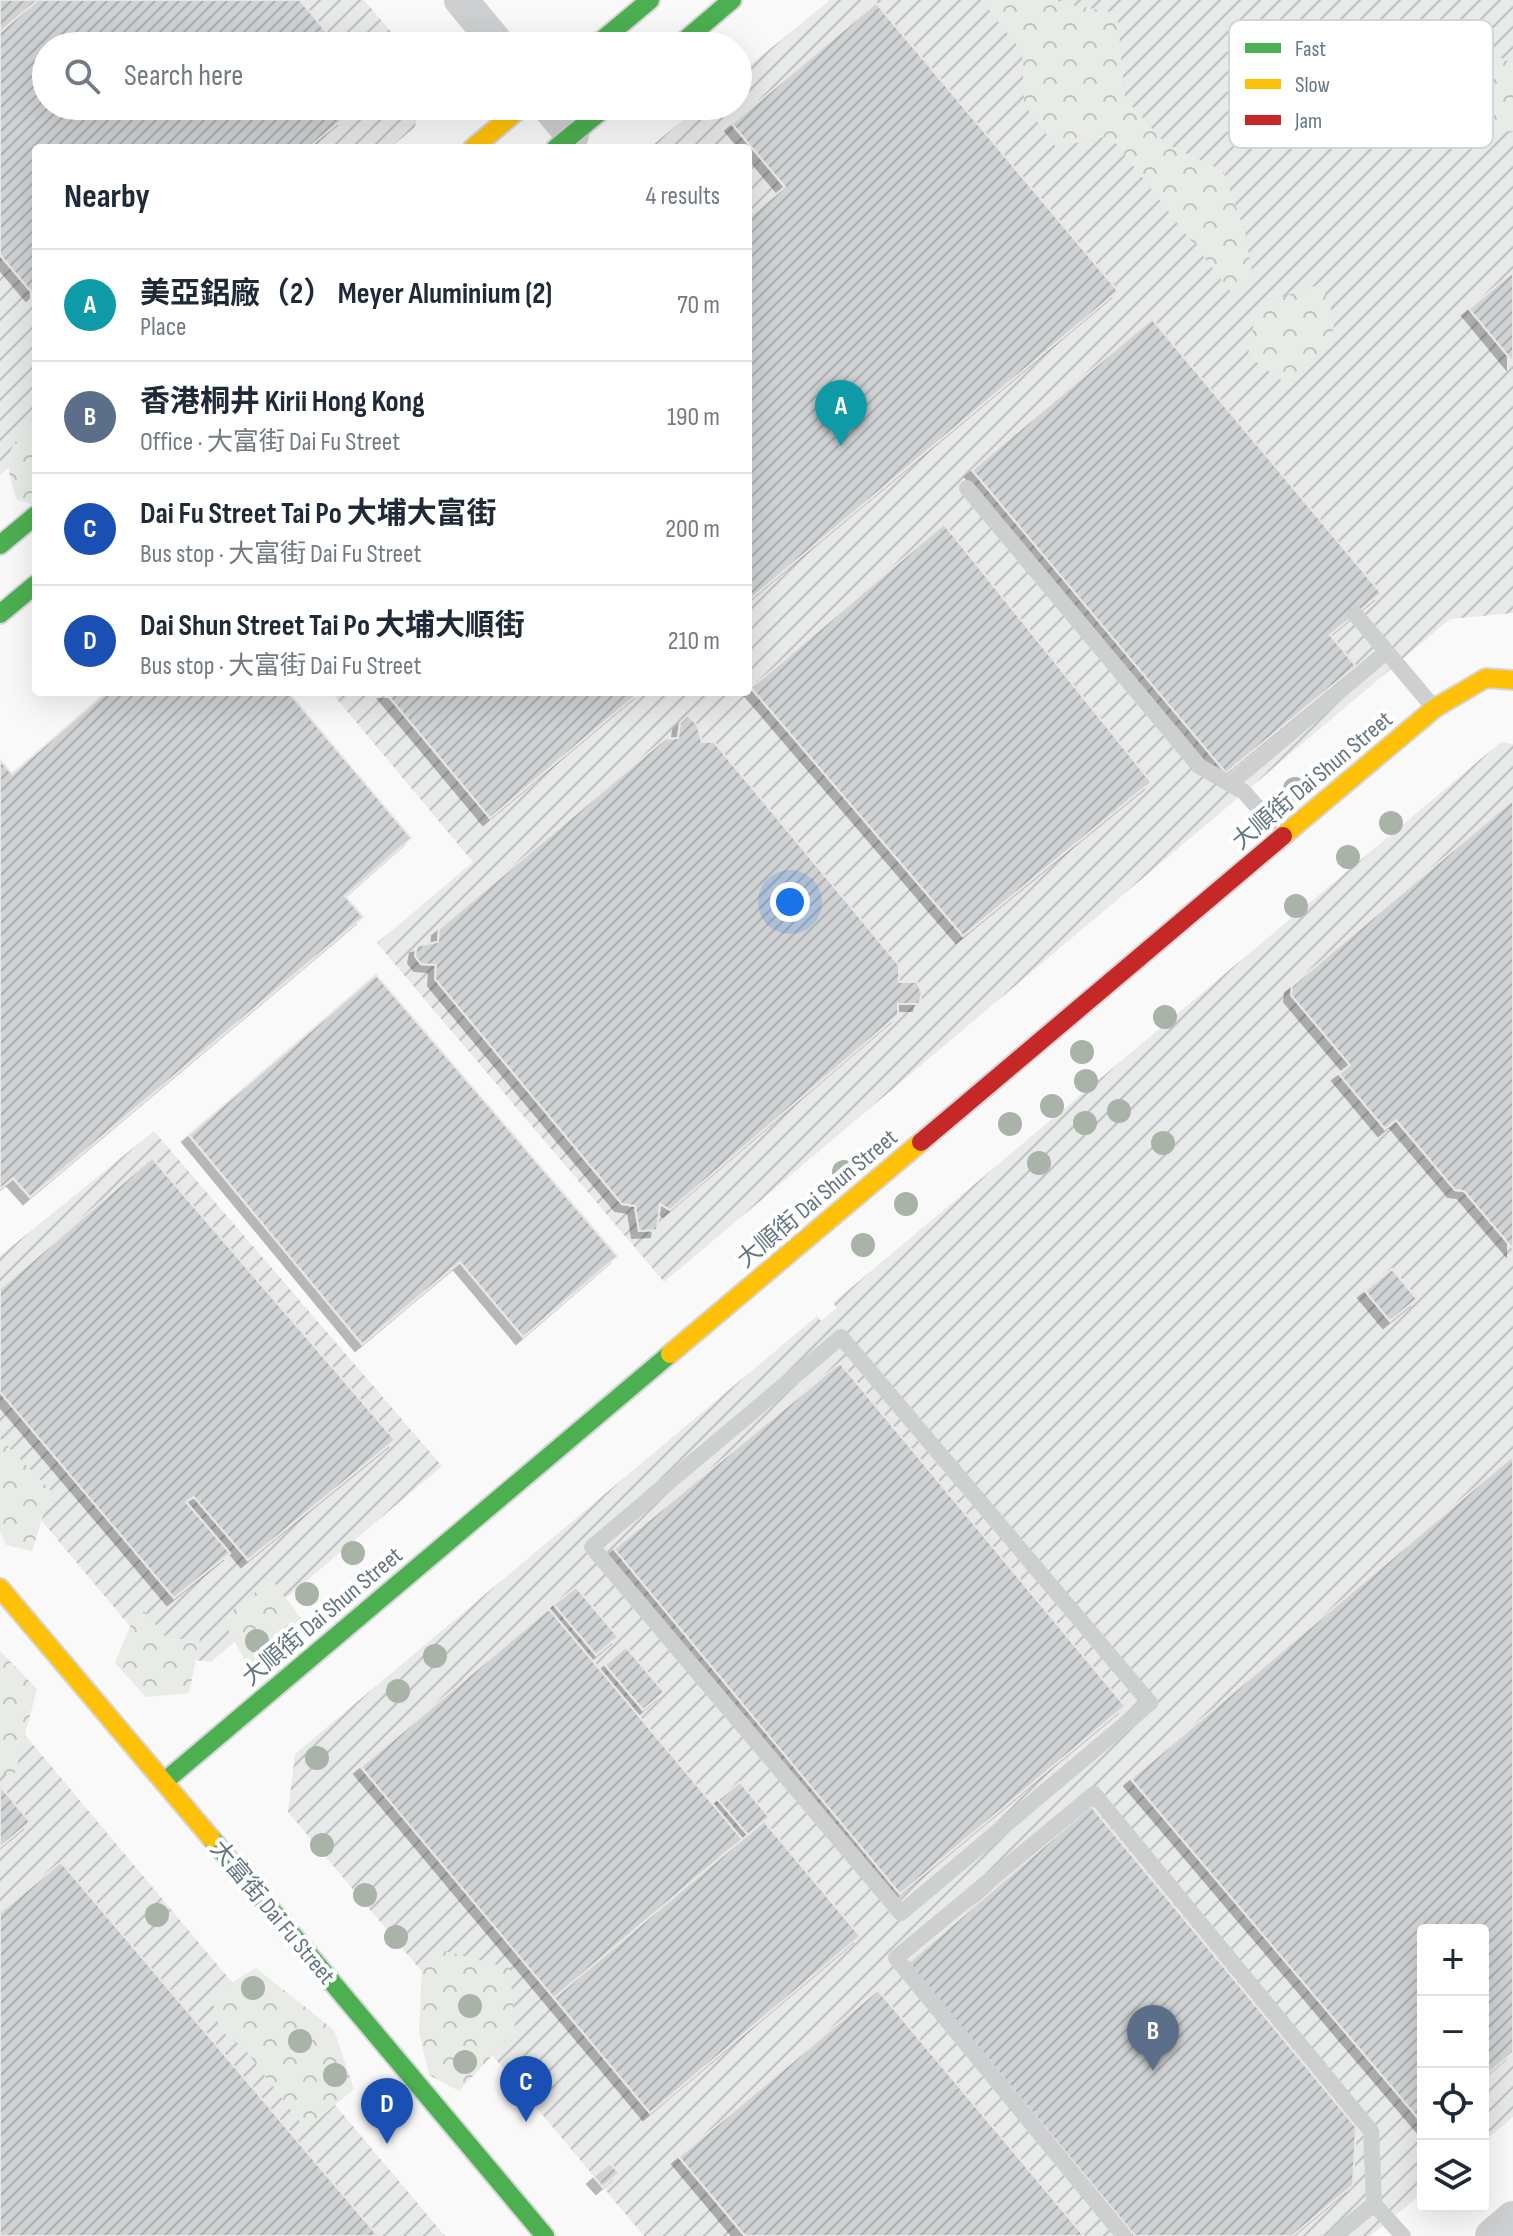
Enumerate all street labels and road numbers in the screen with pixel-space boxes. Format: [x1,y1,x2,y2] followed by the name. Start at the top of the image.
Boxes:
[1226,705,1398,856] street label: 大順街 Dai Shun Street
[731,1123,903,1274] street label: 大順街 Dai Shun Street
[236,1541,408,1692] street label: 大順街 Dai Shun Street
[204,1835,341,1990] street label: 大富街 Dai Fu Street

